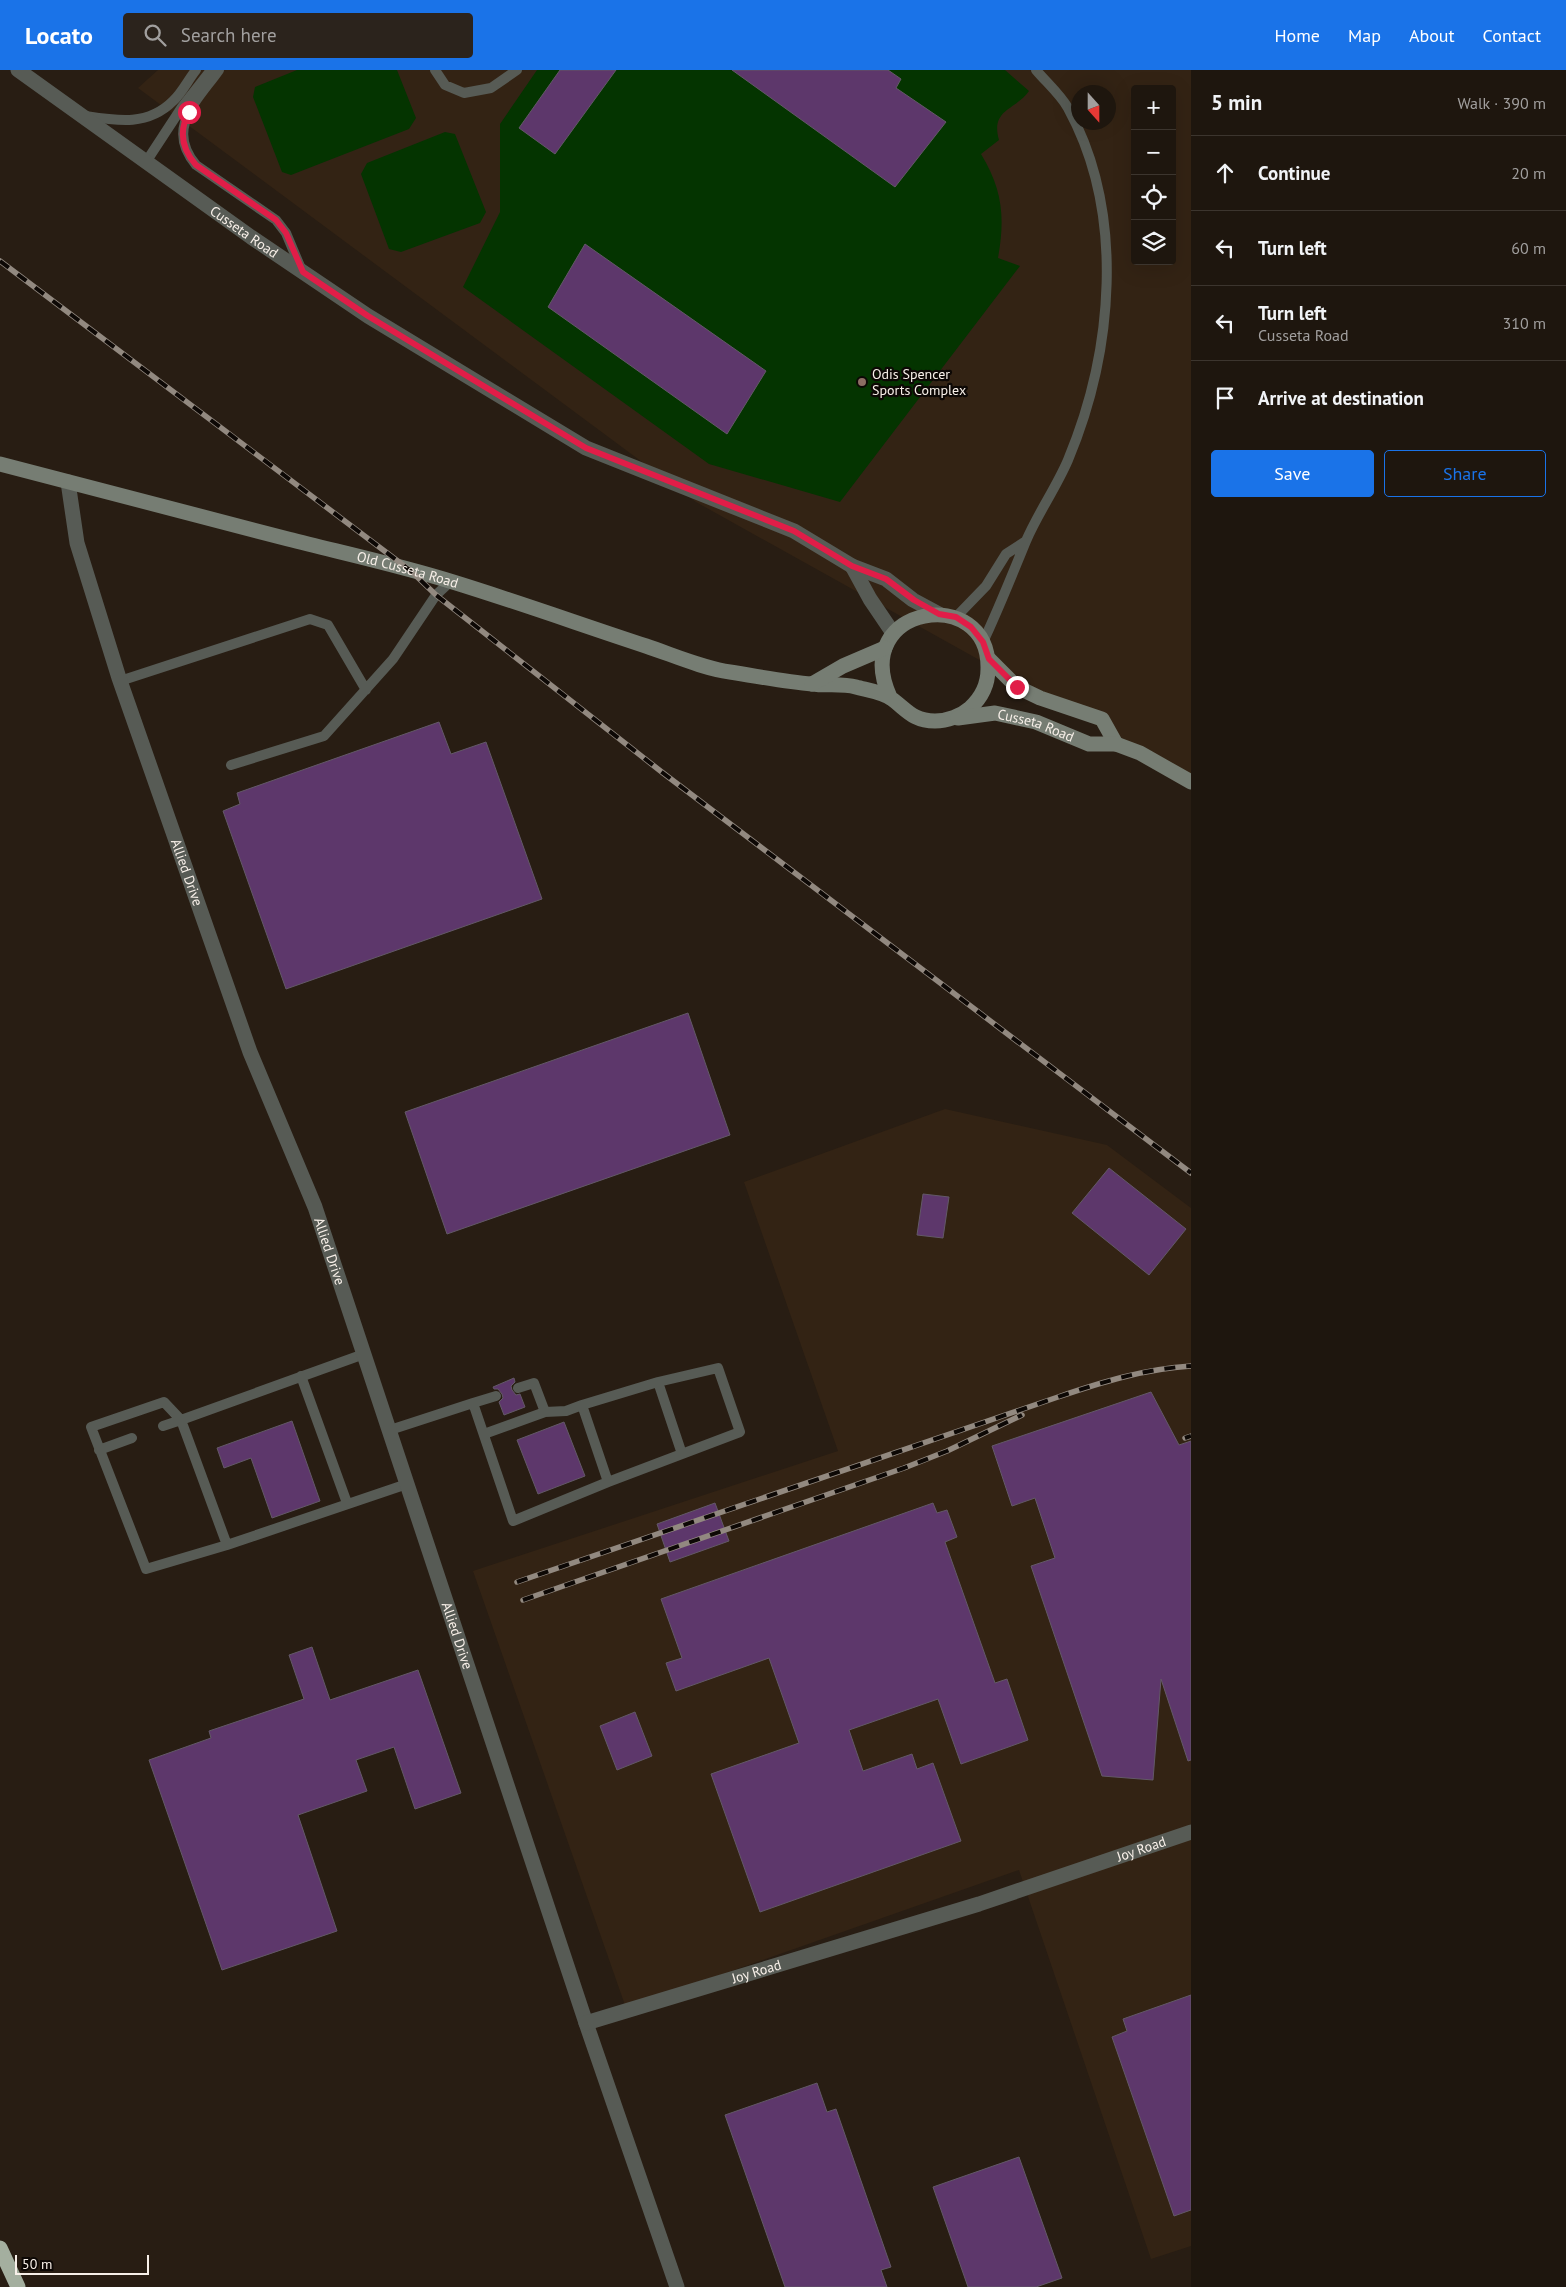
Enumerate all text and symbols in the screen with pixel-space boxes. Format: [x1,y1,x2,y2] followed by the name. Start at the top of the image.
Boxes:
[123,13,473,58] search box
[25,20,93,51] text: Locato
[141,21,169,49] icon: search
[181,23,277,47] text: Search here
[1274,24,1320,47] text: Home
[1348,24,1381,47] text: Map
[1409,24,1455,47] text: About
[1483,24,1541,47] text: Contact
[1071,85,1116,130] north arrow
[1131,85,1176,265] map controls
[1131,85,1176,130] button: +
[1211,89,1262,116] text: 5 min
[1457,93,1546,113] text: Walk · 390 m
[178,101,201,124] route start
[1131,130,1176,175] button: −
[1211,159,1239,187] icon: ahead
[1258,161,1330,185] text: Continue
[1511,163,1546,183] text: 20 m
[1131,175,1176,220] button: locate
[206,202,282,262] street label: Cusseta Road
[1131,220,1176,265] button: layers
[1211,234,1239,262] icon: left
[1258,236,1327,260] text: Turn left
[1511,238,1546,258] text: 60 m
[1258,301,1327,325] text: Turn left
[1211,309,1239,337] icon: left
[1503,313,1546,333] text: 310 m
[1258,325,1349,345] text: Cusseta Road
[872,365,966,399] place label: Odis Spencer Sports Complex
[856,376,868,388] marker: Odis Spencer Sports Complex
[1211,384,1239,412] icon: arrive
[1258,386,1424,410] text: Arrive at destination
[1211,450,1374,497] button: Save
[1384,450,1546,497] button: Share
[355,547,460,592] street label: Old Cusseta Road
[1006,676,1029,699] route end
[996,705,1077,746] street label: Cusseta Road
[167,836,207,908] street label: Allied Drive
[310,1215,349,1287] street label: Allied Drive
[438,1600,477,1672] street label: Allied Drive
[1113,1832,1168,1866] street label: Joy Road
[728,1955,783,1988] street label: Joy Road
[15,2252,149,2275] scale bar
[22,2255,52,2273] text: 50 m

